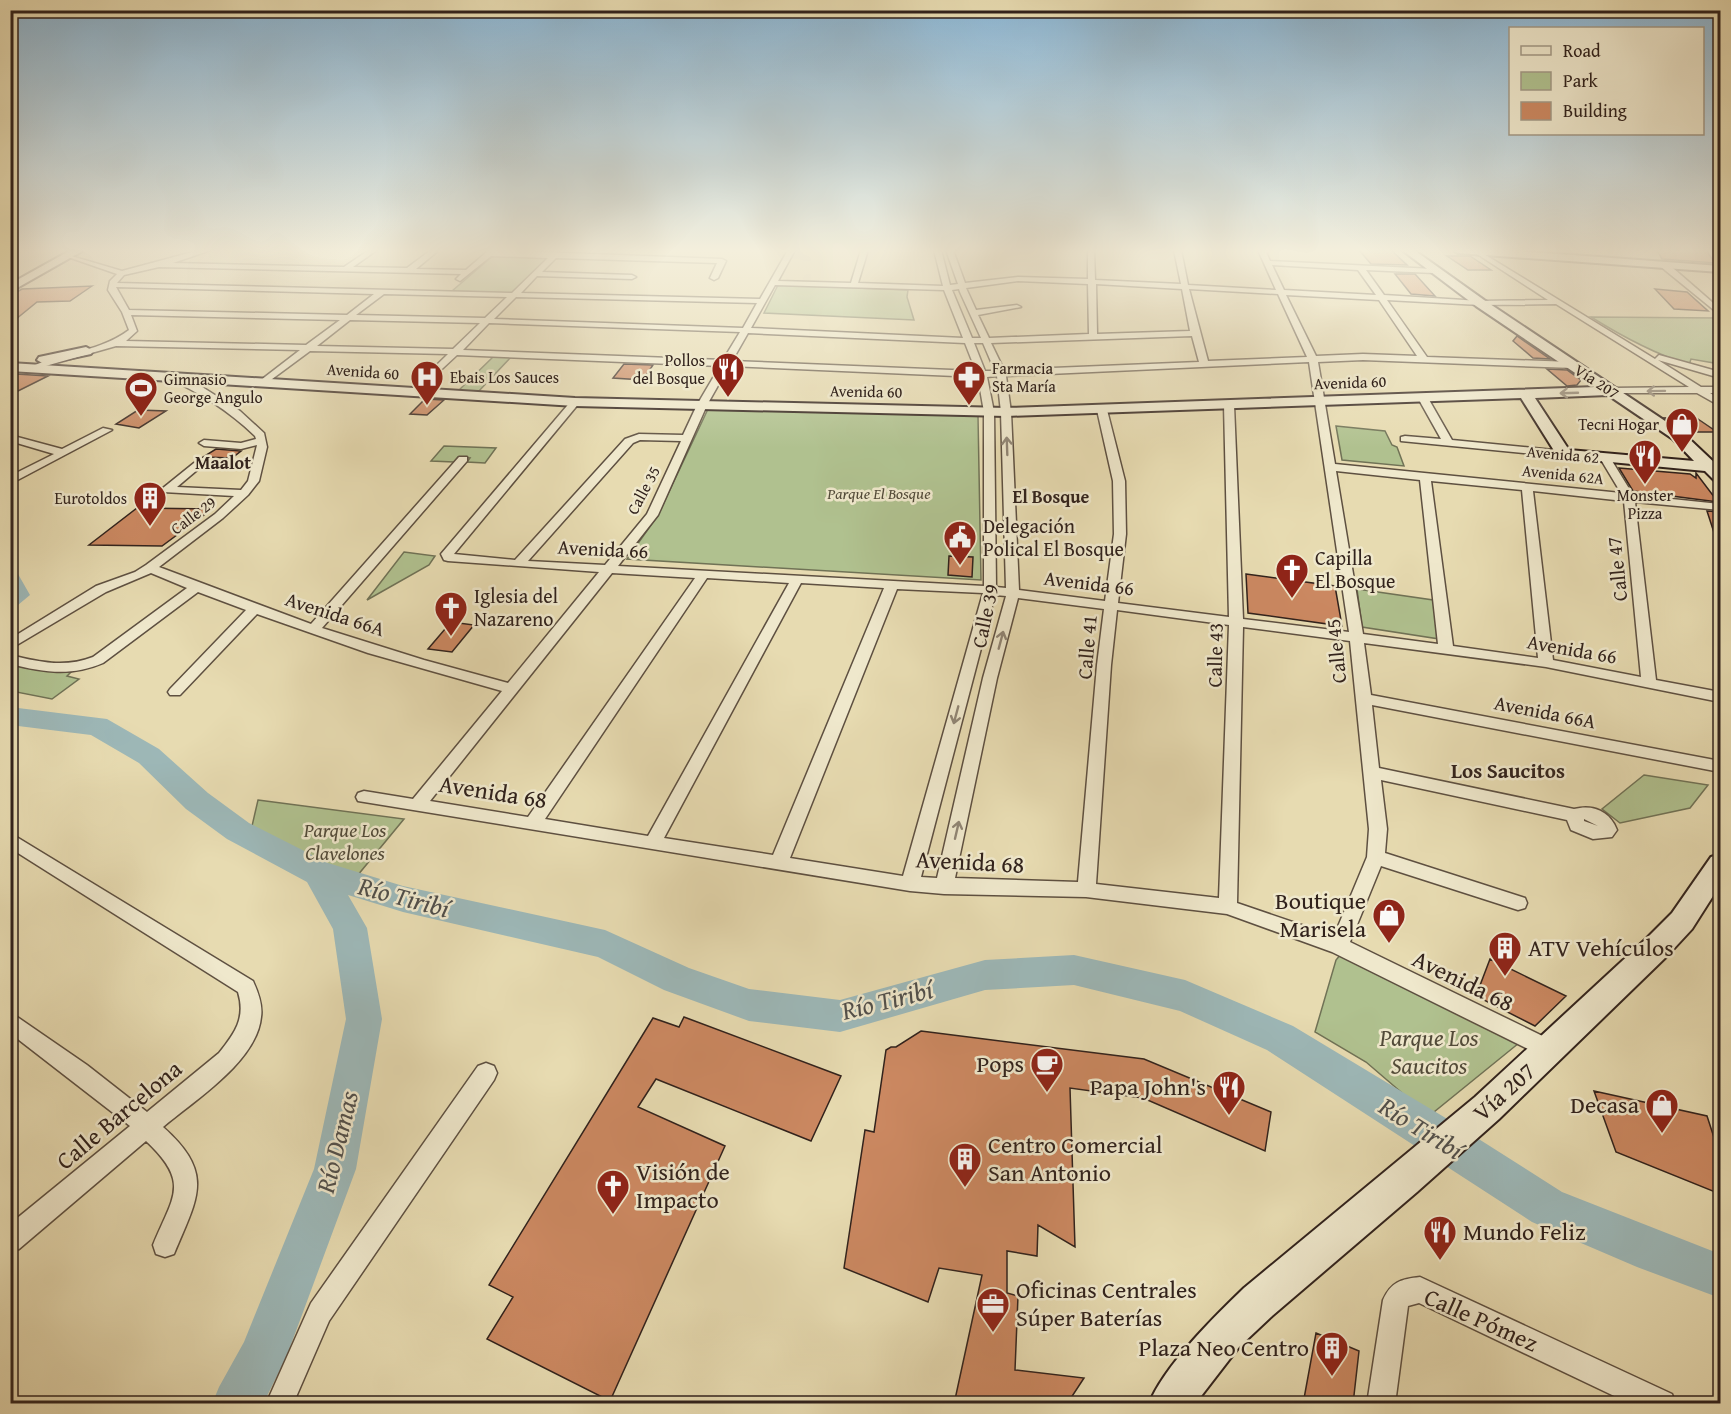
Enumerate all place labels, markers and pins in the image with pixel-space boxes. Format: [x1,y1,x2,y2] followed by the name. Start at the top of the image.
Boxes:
[633,348,705,390] place label: Pollos del Bosque
[710,351,746,398] restaurant icon: Pollos del Bosque
[992,356,1056,398] place label: Farmacia Sta María
[409,359,445,406] hospital icon: Ebais Los Sauces
[951,359,987,406] pharmacy icon: Farmacia Sta María
[450,365,559,389] place label: Ebais Los Sauces
[164,367,263,409] place label: Gimnasio George Angulo
[123,370,159,417] sports icon: Gimnasio George Angulo
[1664,406,1700,453] shop icon: Tecni Hogar
[1578,412,1659,436] place label: Tecni Hogar
[1627,438,1663,485] restaurant icon: Monster Pizza
[132,480,168,527] building icon: Eurotoldos
[1617,483,1674,525] place label: Monster Pizza
[54,486,127,510] place label: Eurotoldos
[983,511,1124,563] place label: Delegación Polical El Bosque
[942,519,978,566] public building icon: Delegación Polical El Bosque
[1315,543,1395,595] place label: Capilla El Bosque
[1274,552,1310,599] church icon: Capilla El Bosque
[474,581,559,633] place label: Iglesia del Nazareno
[433,590,469,637] church icon: Iglesia del Nazareno
[1275,883,1367,946] place label: Boutique Marisela
[1371,897,1407,944] shop icon: Boutique Marisela
[1487,930,1523,977] building icon: ATV Vehículos
[1528,930,1674,965] place label: ATV Vehículos
[976,1046,1024,1081] place label: Pops
[1029,1046,1065,1093] cafe icon: Pops
[1090,1069,1206,1104] place label: Papa John's
[1211,1069,1247,1116] restaurant icon: Papa John's
[1570,1087,1640,1122] place label: Decasa
[1644,1087,1680,1134] shop icon: Decasa
[988,1127,1163,1190] place label: Centro Comercial San Antonio
[947,1141,983,1188] building icon: Centro Comercial San Antonio
[636,1154,730,1217] place label: Visión de Impacto
[595,1168,631,1215] church icon: Visión de Impacto
[1422,1214,1458,1261] restaurant icon: Mundo Feliz
[1463,1214,1585,1249] place label: Mundo Feliz
[1016,1272,1197,1335] place label: Oficinas Centrales Súper Baterías
[975,1286,1011,1333] office icon: Oficinas Centrales Súper Baterías
[1138,1330,1309,1365] place label: Plaza Neo Centro
[1314,1330,1350,1377] building icon: Plaza Neo Centro

